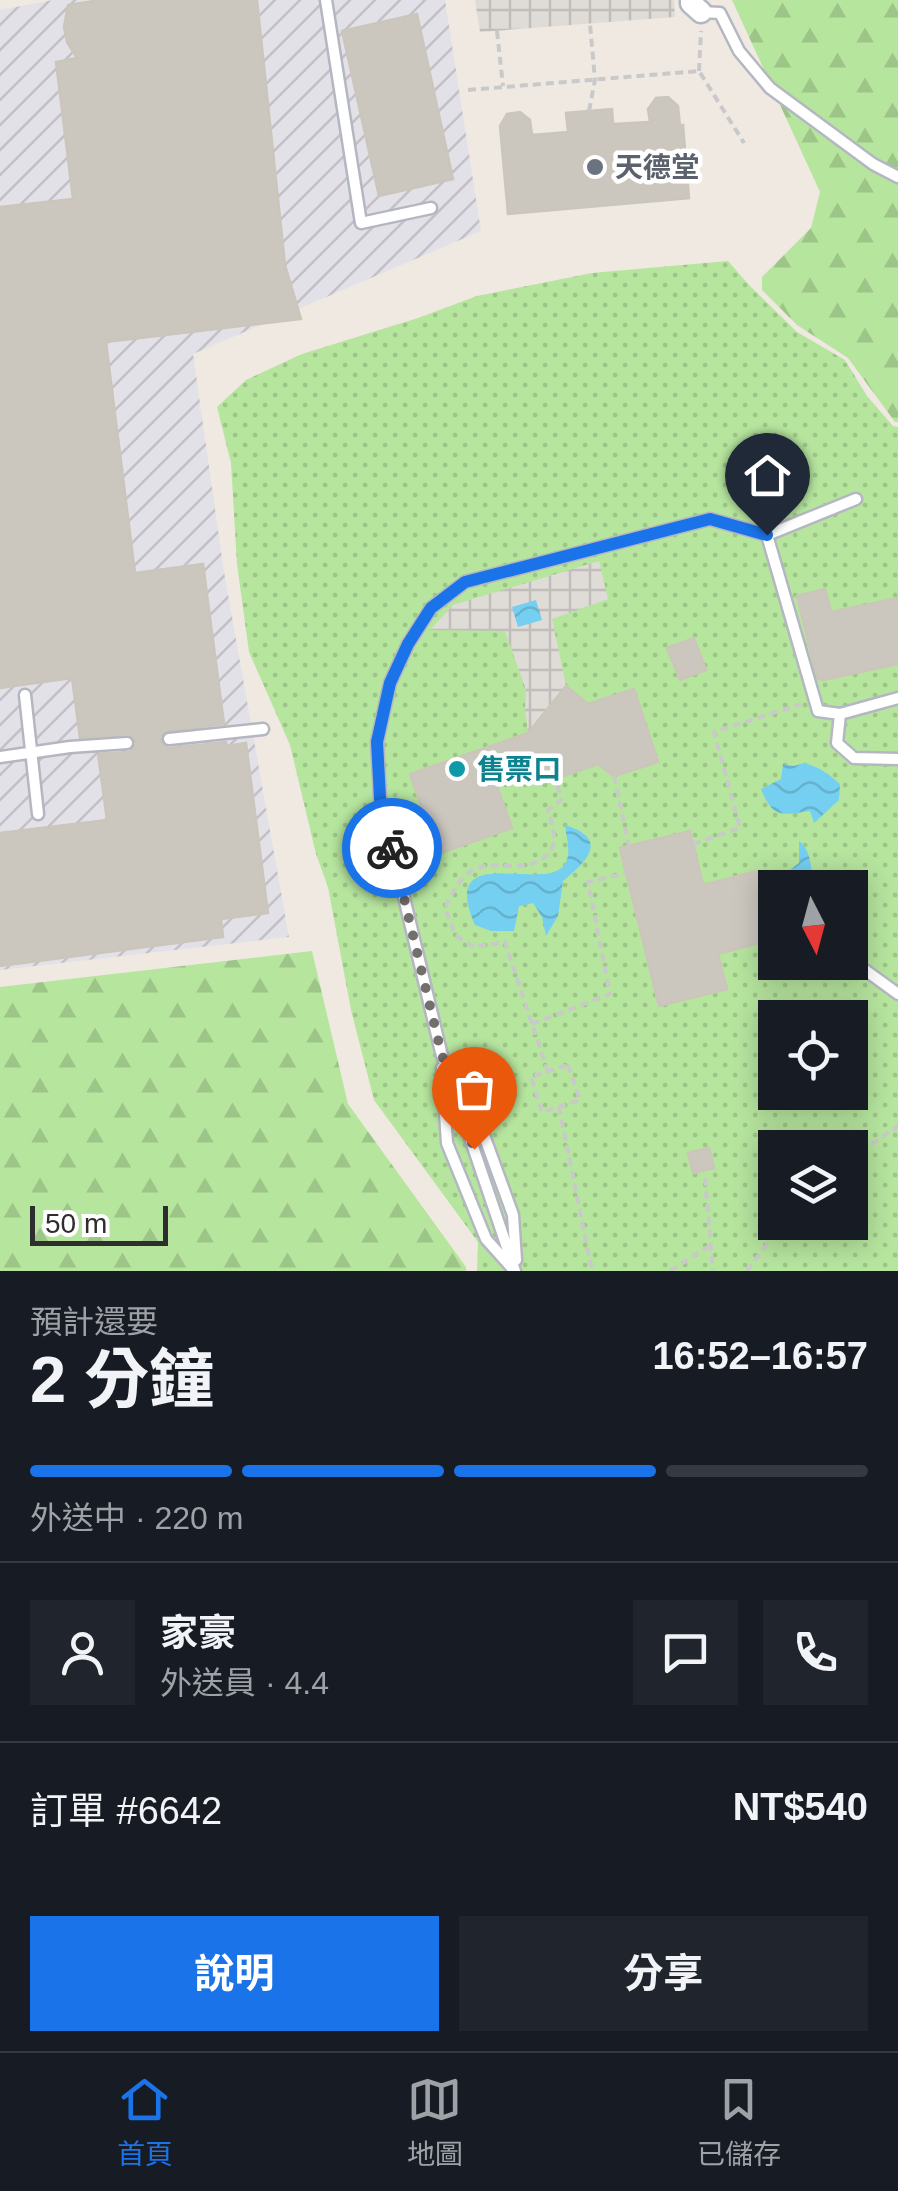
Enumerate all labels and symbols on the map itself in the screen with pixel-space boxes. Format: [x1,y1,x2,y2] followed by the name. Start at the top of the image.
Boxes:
[615,152,699,183] place label: 天德堂
[584,156,606,178] marker: 天德堂
[725,433,810,536] pin
[477,754,561,785] place label: 售票口
[446,758,468,780] marker: 售票口
[342,798,442,898] courier
[758,870,868,980] north arrow
[432,1047,517,1150] pin
[30,1201,168,1246] scale bar

